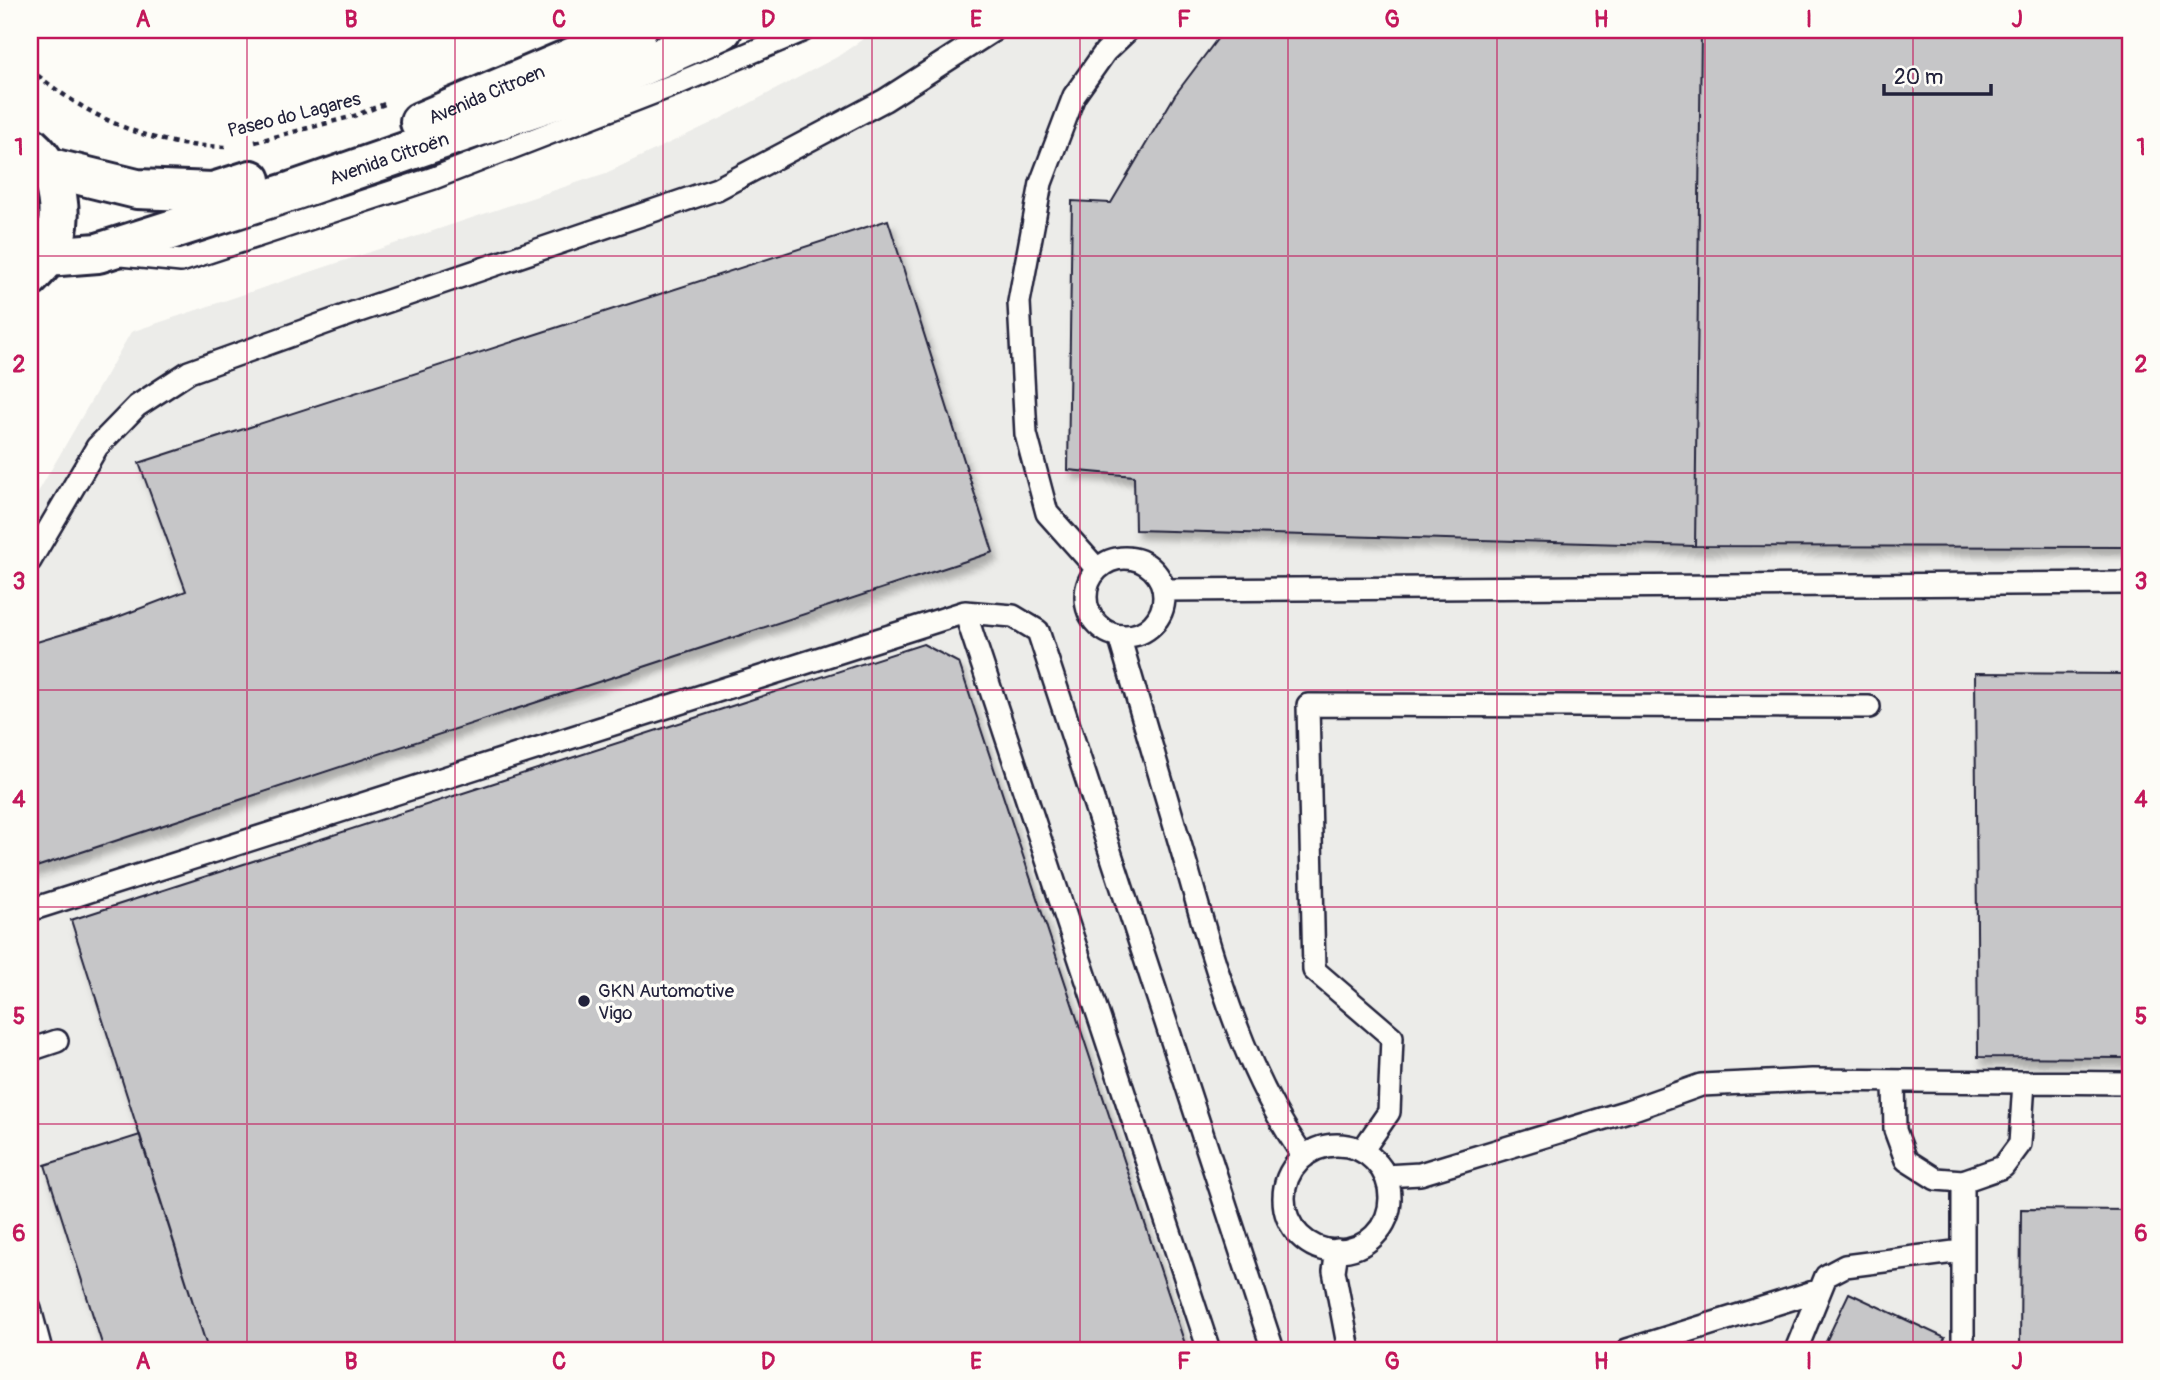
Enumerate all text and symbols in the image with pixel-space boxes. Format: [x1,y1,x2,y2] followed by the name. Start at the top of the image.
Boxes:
[136,5,151,34] text: A
[344,5,358,34] text: B
[552,5,566,34] text: C
[761,5,775,34] text: D
[970,5,982,34] text: E
[1177,5,1191,34] text: F
[1384,5,1400,34] text: G
[1594,5,1608,34] text: H
[1806,5,1812,34] text: I
[2011,5,2023,34] text: J
[1884,52,1990,96] scale bar
[425,59,549,130] street label: Avenida Citroen
[1894,64,1943,91] text: 20 m
[225,87,364,143] street label: Paseo do Lagares
[326,127,452,191] street label: Avenida Citroën
[15,133,24,162] text: 1
[2137,133,2146,162] text: 1
[13,350,26,379] text: 2
[2135,350,2148,379] text: 2
[13,567,25,596] text: 3
[2135,567,2147,596] text: 3
[12,785,26,814] text: 4
[2134,785,2148,814] text: 4
[598,979,735,1025] place label: GKN Automotive Vigo
[576,993,592,1009] marker: GKN Automotive Vigo
[13,1002,25,1031] text: 5
[2135,1002,2147,1031] text: 5
[12,1219,26,1248] text: 6
[2134,1219,2148,1248] text: 6
[136,1347,151,1376] text: A
[344,1347,358,1376] text: B
[552,1347,566,1376] text: C
[761,1347,775,1376] text: D
[970,1347,982,1376] text: E
[1177,1347,1191,1376] text: F
[1384,1347,1400,1376] text: G
[1594,1347,1608,1376] text: H
[1806,1347,1812,1376] text: I
[2011,1347,2023,1376] text: J

